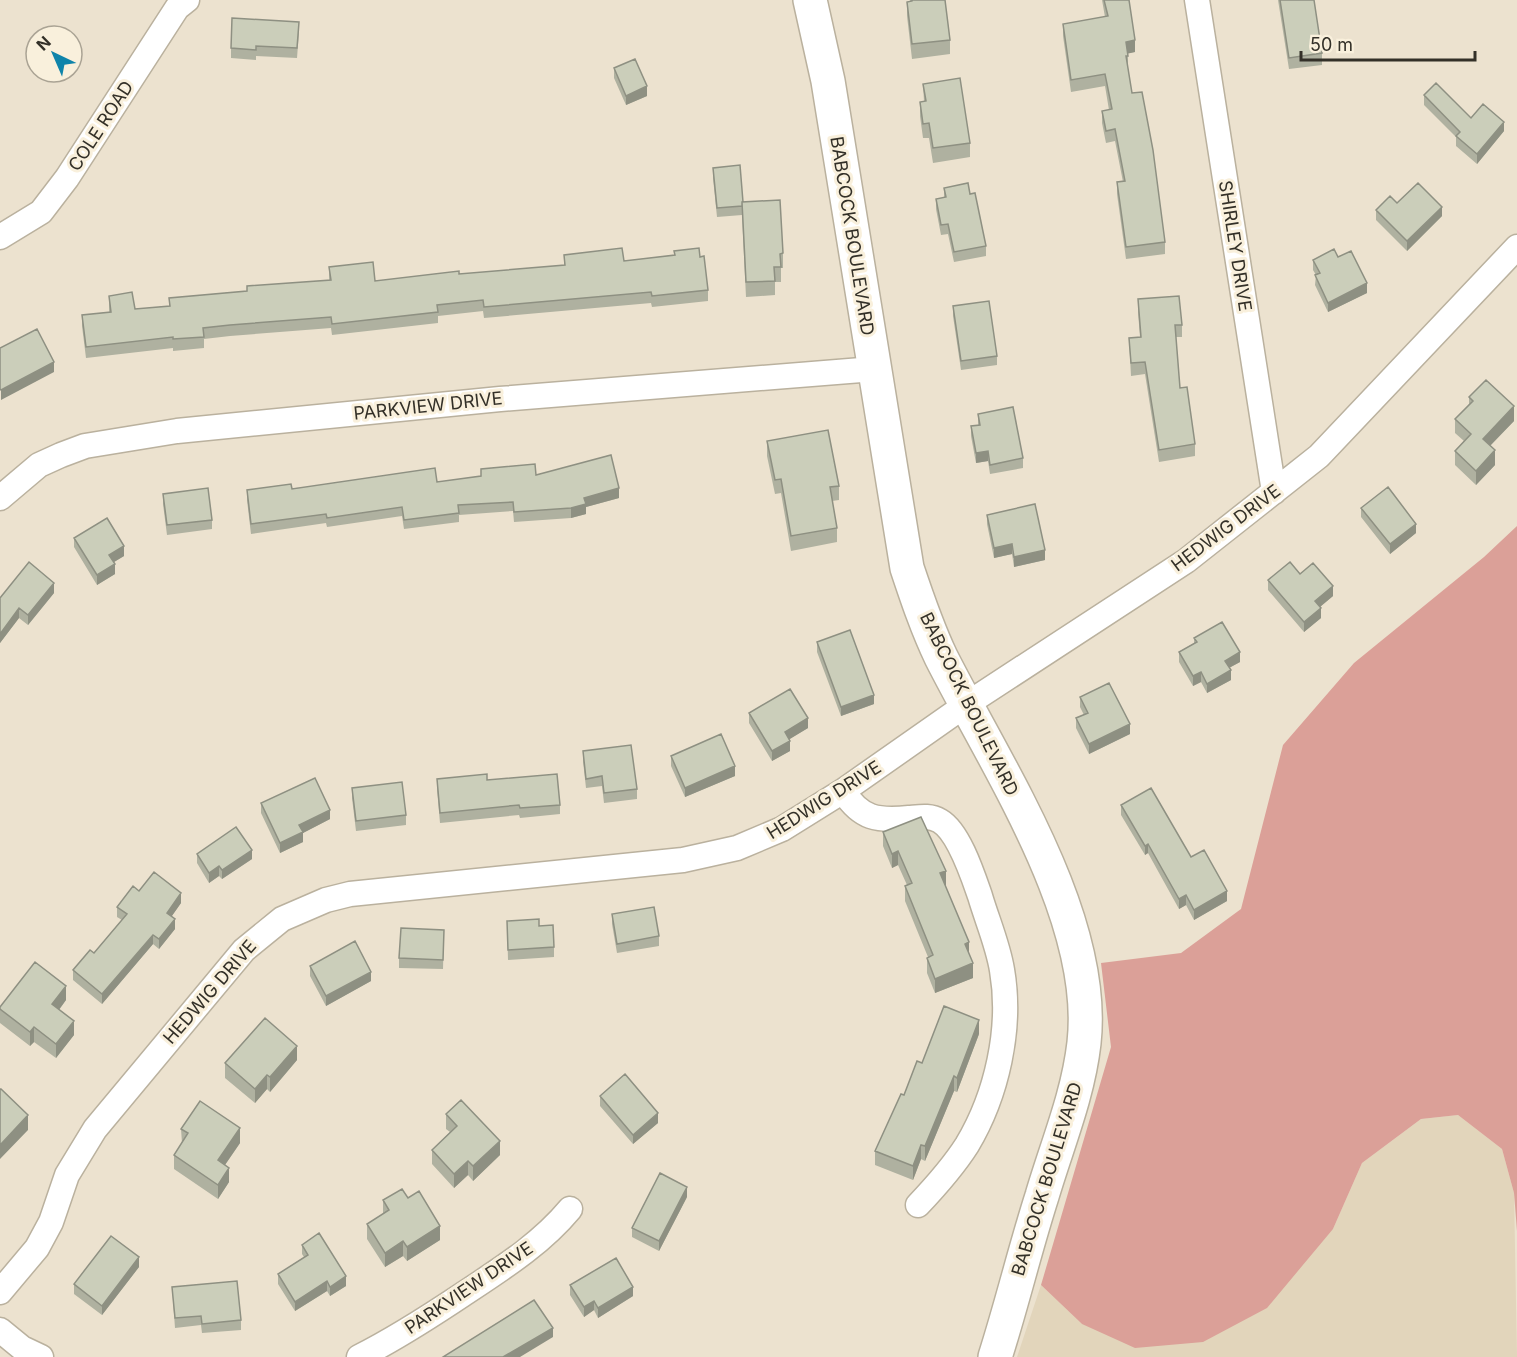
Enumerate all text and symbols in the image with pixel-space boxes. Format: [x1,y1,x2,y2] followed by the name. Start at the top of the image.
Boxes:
[24,24,84,84] north arrow
[1301,24,1475,62] scale bar
[32,32,55,55] text: N
[1310,34,1353,55] text: 50 m
[64,77,137,175] street label: COLE ROAD
[826,135,879,337] street label: BABCOCK BOULEVARD
[1215,179,1256,313] street label: SHIRLEY DRIVE
[352,387,504,424] street label: PARKVIEW DRIVE
[1167,480,1284,575] street label: HEDWIG DRIVE
[916,609,1023,799] street label: BABCOCK BOULEVARD
[763,756,885,843] street label: HEDWIG DRIVE
[159,935,260,1048] street label: HEDWIG DRIVE
[1007,1080,1086,1278] street label: BABCOCK BOULEVARD
[401,1237,537,1338] street label: PARKVIEW DRIVE

